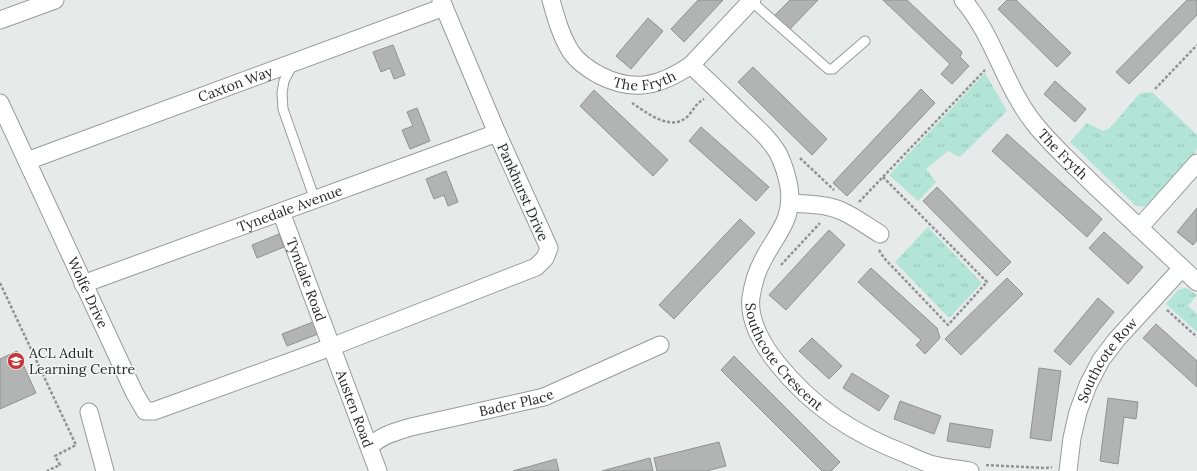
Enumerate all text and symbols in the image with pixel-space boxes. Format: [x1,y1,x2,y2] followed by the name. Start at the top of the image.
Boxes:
[195,62,276,106] street label: Caxton Way
[611,67,679,94] street label: The Fryth
[1034,125,1092,183] street label: The Fryth
[493,140,553,244] street label: Pankhurst Drive
[235,181,345,236] street label: Tynedale Avenue
[282,235,330,324] street label: Tyndale Road
[64,254,112,331] street label: Wolfe Drive
[741,302,827,415] street label: Southcote Crescent
[1073,313,1142,405] street label: Southcote Row
[28,344,135,378] place label: ACL Adult Learning Centre
[6,351,26,371] school or university icon: ACL Adult Learning Centre
[332,366,377,450] street label: Austen Road
[477,385,557,420] street label: Bader Place

